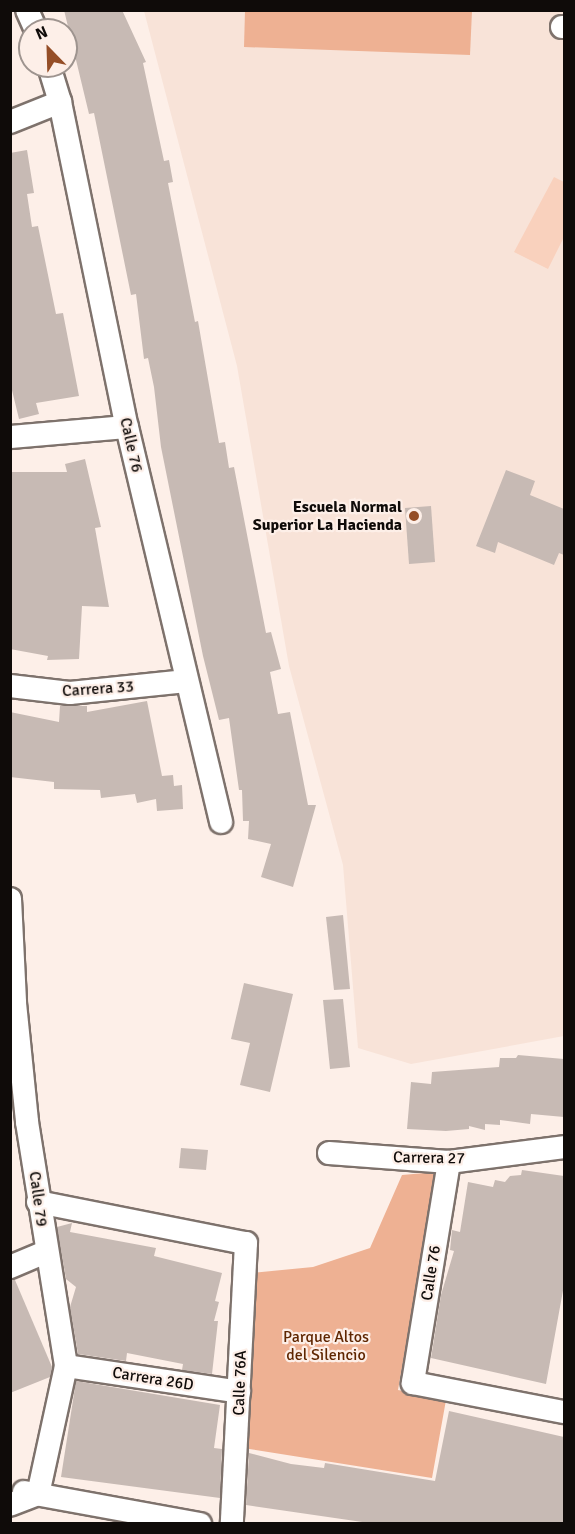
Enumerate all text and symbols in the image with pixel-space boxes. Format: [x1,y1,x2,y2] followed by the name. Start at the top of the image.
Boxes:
[18,18,78,78] north arrow
[33,22,51,45] text: N
[115,416,147,474] street label: Calle 76
[253,497,402,535] place label: Escuela Normal Superior La Hacienda
[407,509,421,523] marker: Escuela Normal Superior La Hacienda
[62,677,134,701] street label: Carrera 33
[393,1148,465,1168] street label: Carrera 27
[25,1170,51,1228] street label: Calle 79
[417,1244,445,1302] street label: Calle 76
[283,1327,369,1365] park label: Parque Altos del Silencio
[229,1350,251,1416] street label: Calle 76A
[111,1363,195,1395] street label: Carrera 26D

